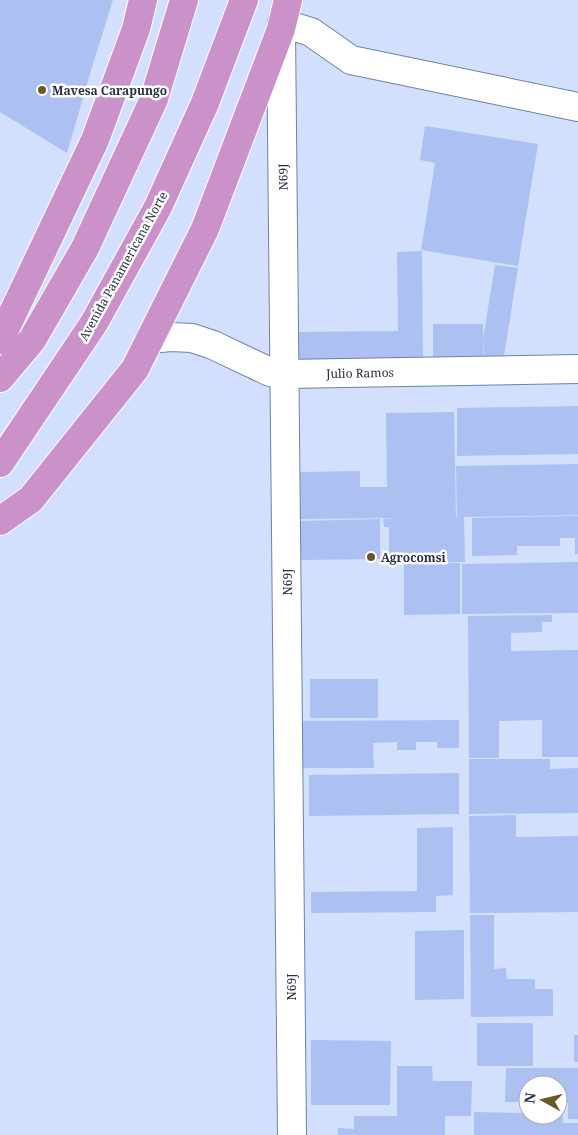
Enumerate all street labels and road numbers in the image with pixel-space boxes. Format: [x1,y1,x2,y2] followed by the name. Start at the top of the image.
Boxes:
[274,163,292,191] street label: N69J
[75,188,171,344] street label: Avenida Panamericana Norte
[325,364,394,382] street label: Julio Ramos
[279,569,296,595] street label: N69J
[283,974,300,1000] street label: N69J

